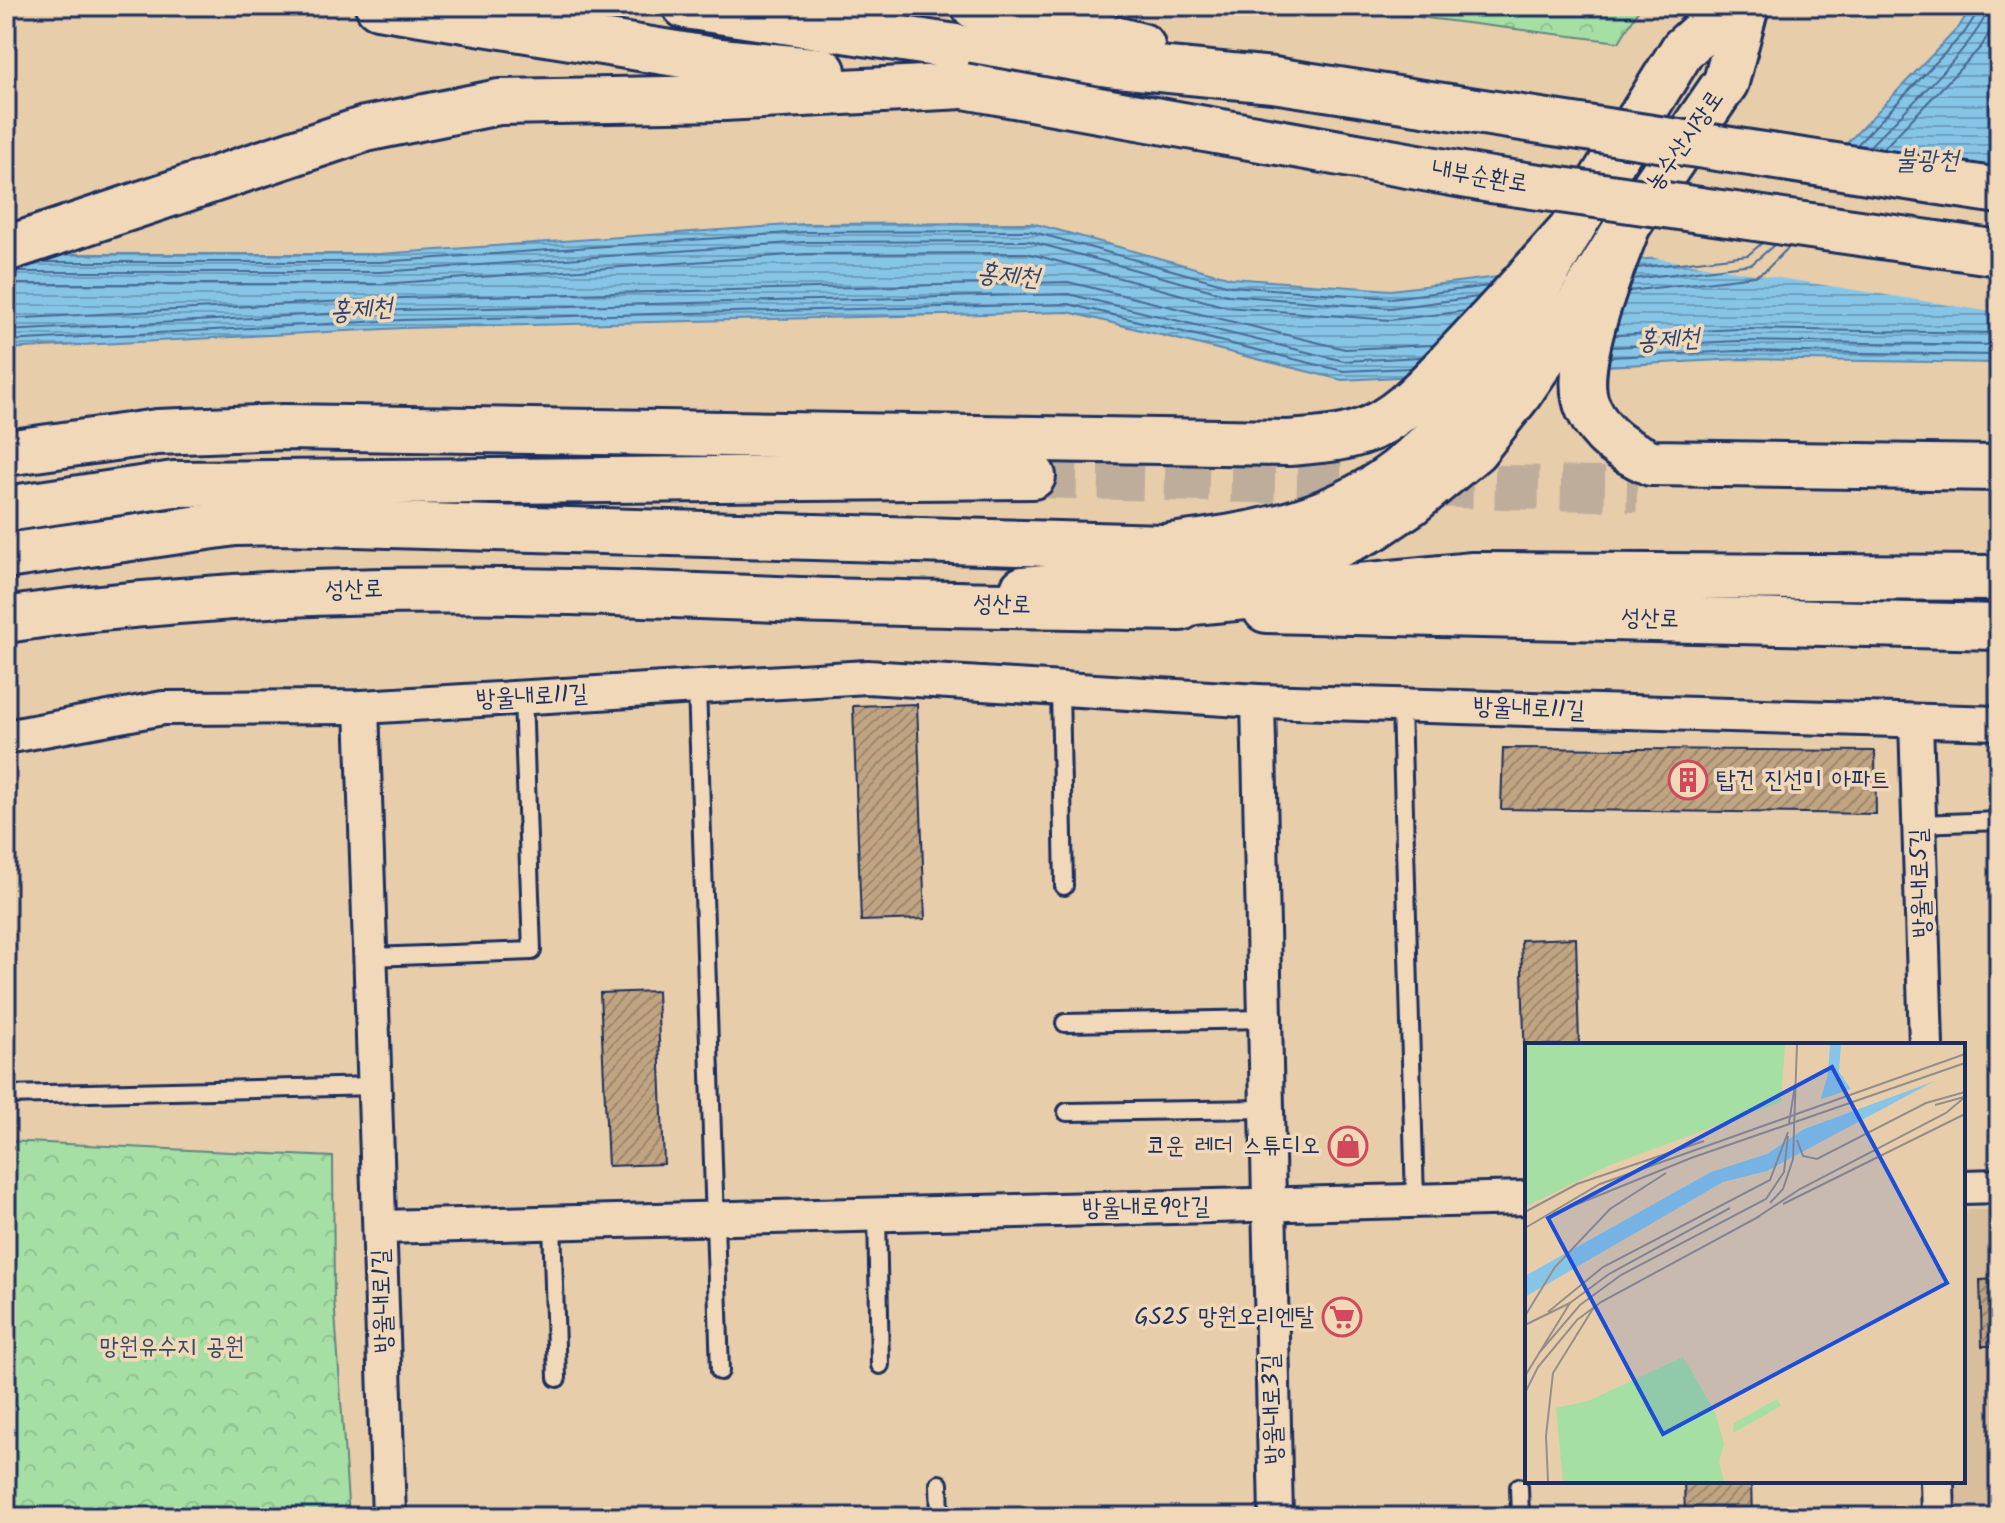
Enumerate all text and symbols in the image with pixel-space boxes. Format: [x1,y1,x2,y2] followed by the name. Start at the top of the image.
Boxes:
[1636,82,1734,200] street label: 농수산시장로
[1896,140,1961,182] water label: 불광천
[1429,150,1531,204] street label: 내부순환로
[975,252,1044,300] water label: 홍제천
[328,287,397,333] water label: 홍제천
[1636,317,1704,363] water label: 홍제천
[324,570,384,610] street label: 성산로
[973,585,1031,625] street label: 성산로
[1621,599,1679,639] street label: 성산로
[475,675,589,719] street label: 방울내로11길
[1473,688,1585,730] street label: 방울내로11길
[1667,759,1709,801] building icon: 탑건 진선미 아파트
[1716,761,1890,800] place label: 탑건 진선미 아파트
[1900,828,1942,938] street label: 방울내로5길
[1525,1043,1965,1483] inset map
[1327,1125,1369,1167] shop icon: 코운 레더 스튜디오
[1146,1127,1320,1166] place label: 코운 레더 스튜디오
[1082,1187,1210,1229] street label: 방울내로9안길
[362,1248,404,1354] street label: 방울내로1길
[1321,1296,1363,1338] supermarket icon: GS25 망원오리엔탈
[1134,1298,1314,1337] place label: GS25 망원오리엔탈
[100,1328,244,1367] park label: 망원유수지 공원
[1252,1353,1294,1465] street label: 방울내로3길

